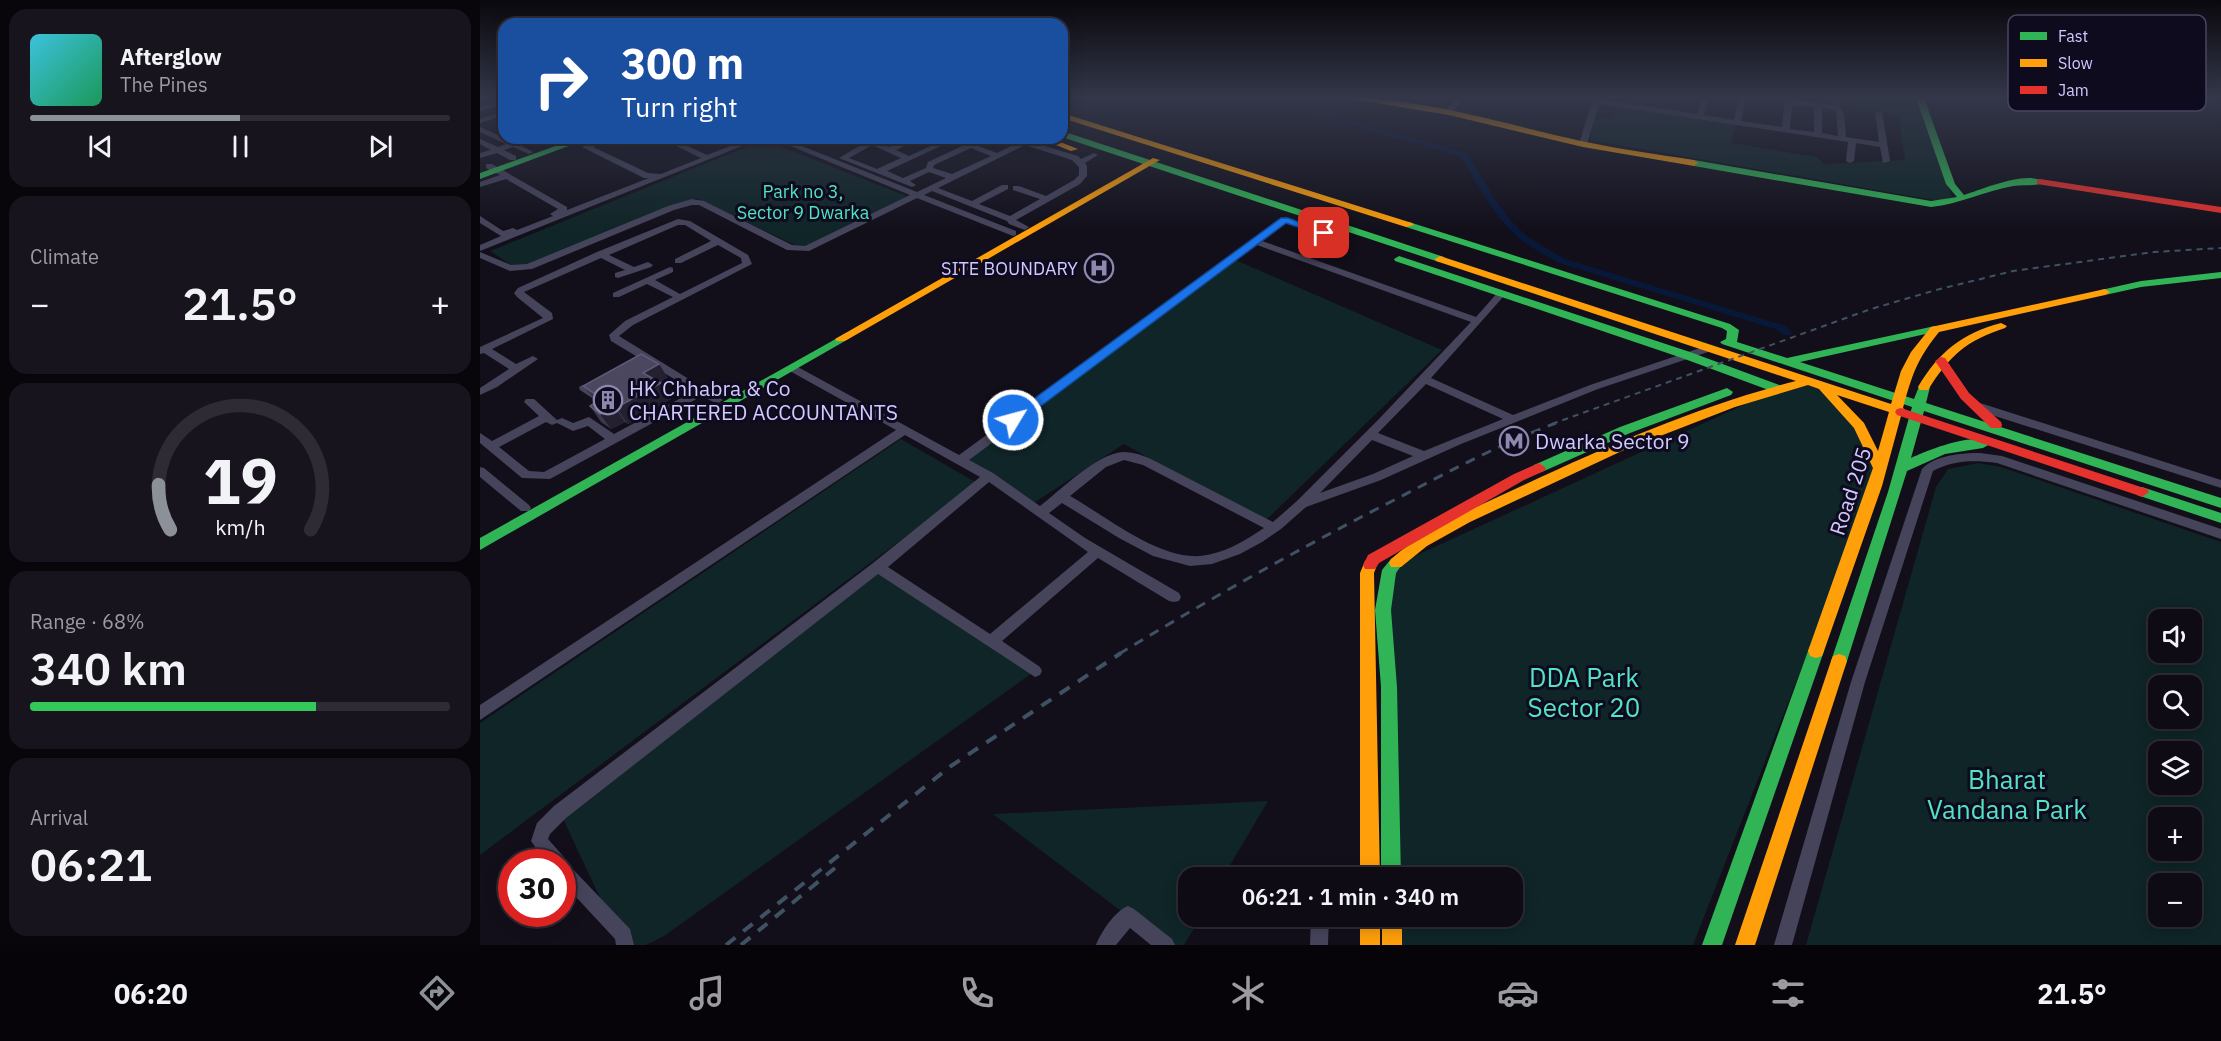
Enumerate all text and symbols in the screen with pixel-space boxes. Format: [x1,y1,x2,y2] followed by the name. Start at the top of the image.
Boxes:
[2008,15,2206,111] legend
[2058,26,2088,46] text: Fast
[621,36,744,91] text: 300 m
[120,42,222,71] text: Afterglow
[522,42,600,120] icon: right
[2058,53,2093,73] text: Slow
[120,71,208,98] text: The Pines
[2058,80,2089,100] text: Jam
[621,89,738,124] text: Turn right
[84,130,117,163] icon: previous
[224,130,257,163] icon: pause
[364,130,397,163] icon: next
[737,180,870,224] park label: Park no 3, Sector 9 Dwarka
[1298,207,1349,258] pin
[1307,216,1340,249] icon: arrive
[30,243,99,270] text: Climate
[1083,252,1115,284] hospital icon: SITE BOUNDARY
[941,257,1078,280] place label: SITE BOUNDARY
[182,274,298,332] text: 21.5°
[30,282,50,325] text: −
[430,282,450,325] text: +
[629,374,898,426] place label: HK Chhabra & Co CHARTERED ACCOUNTANTS
[592,384,624,416] building icon: HK Chhabra & Co CHARTERED ACCOUNTANTS
[981,388,1045,452] position arrow
[1498,425,1530,457] metro station icon: Dwarka Sector 9
[1535,427,1690,455] place label: Dwarka Sector 9
[203,440,277,521] text: 19
[1823,443,1877,539] street label: Road 205
[215,513,265,541] text: km/h
[30,608,145,635] text: Range · 68%
[2148,609,2202,927] map controls
[2148,609,2202,663] button: sound
[30,639,187,697] text: 340 km
[1528,660,1640,724] park label: DDA Park Sector 20
[2148,675,2202,729] button: search
[2148,741,2202,795] button: layers
[1927,762,2087,826] park label: Bharat Vandana Park
[30,804,88,831] text: Arrival
[2148,807,2202,861] button: +
[30,835,152,893] text: 06:21
[498,849,576,927] speed limit sign: 30
[2148,873,2202,927] button: −
[1242,882,1459,911] text: 06:21 · 1 min · 340 m
[416,972,458,1014] icon: directions
[686,972,728,1014] icon: music
[956,972,998,1014] icon: phone
[1227,972,1269,1014] icon: climate
[1497,972,1539,1014] icon: car
[1767,972,1809,1014] icon: filters
[114,976,188,1011] text: 06:20
[2037,976,2107,1011] text: 21.5°

